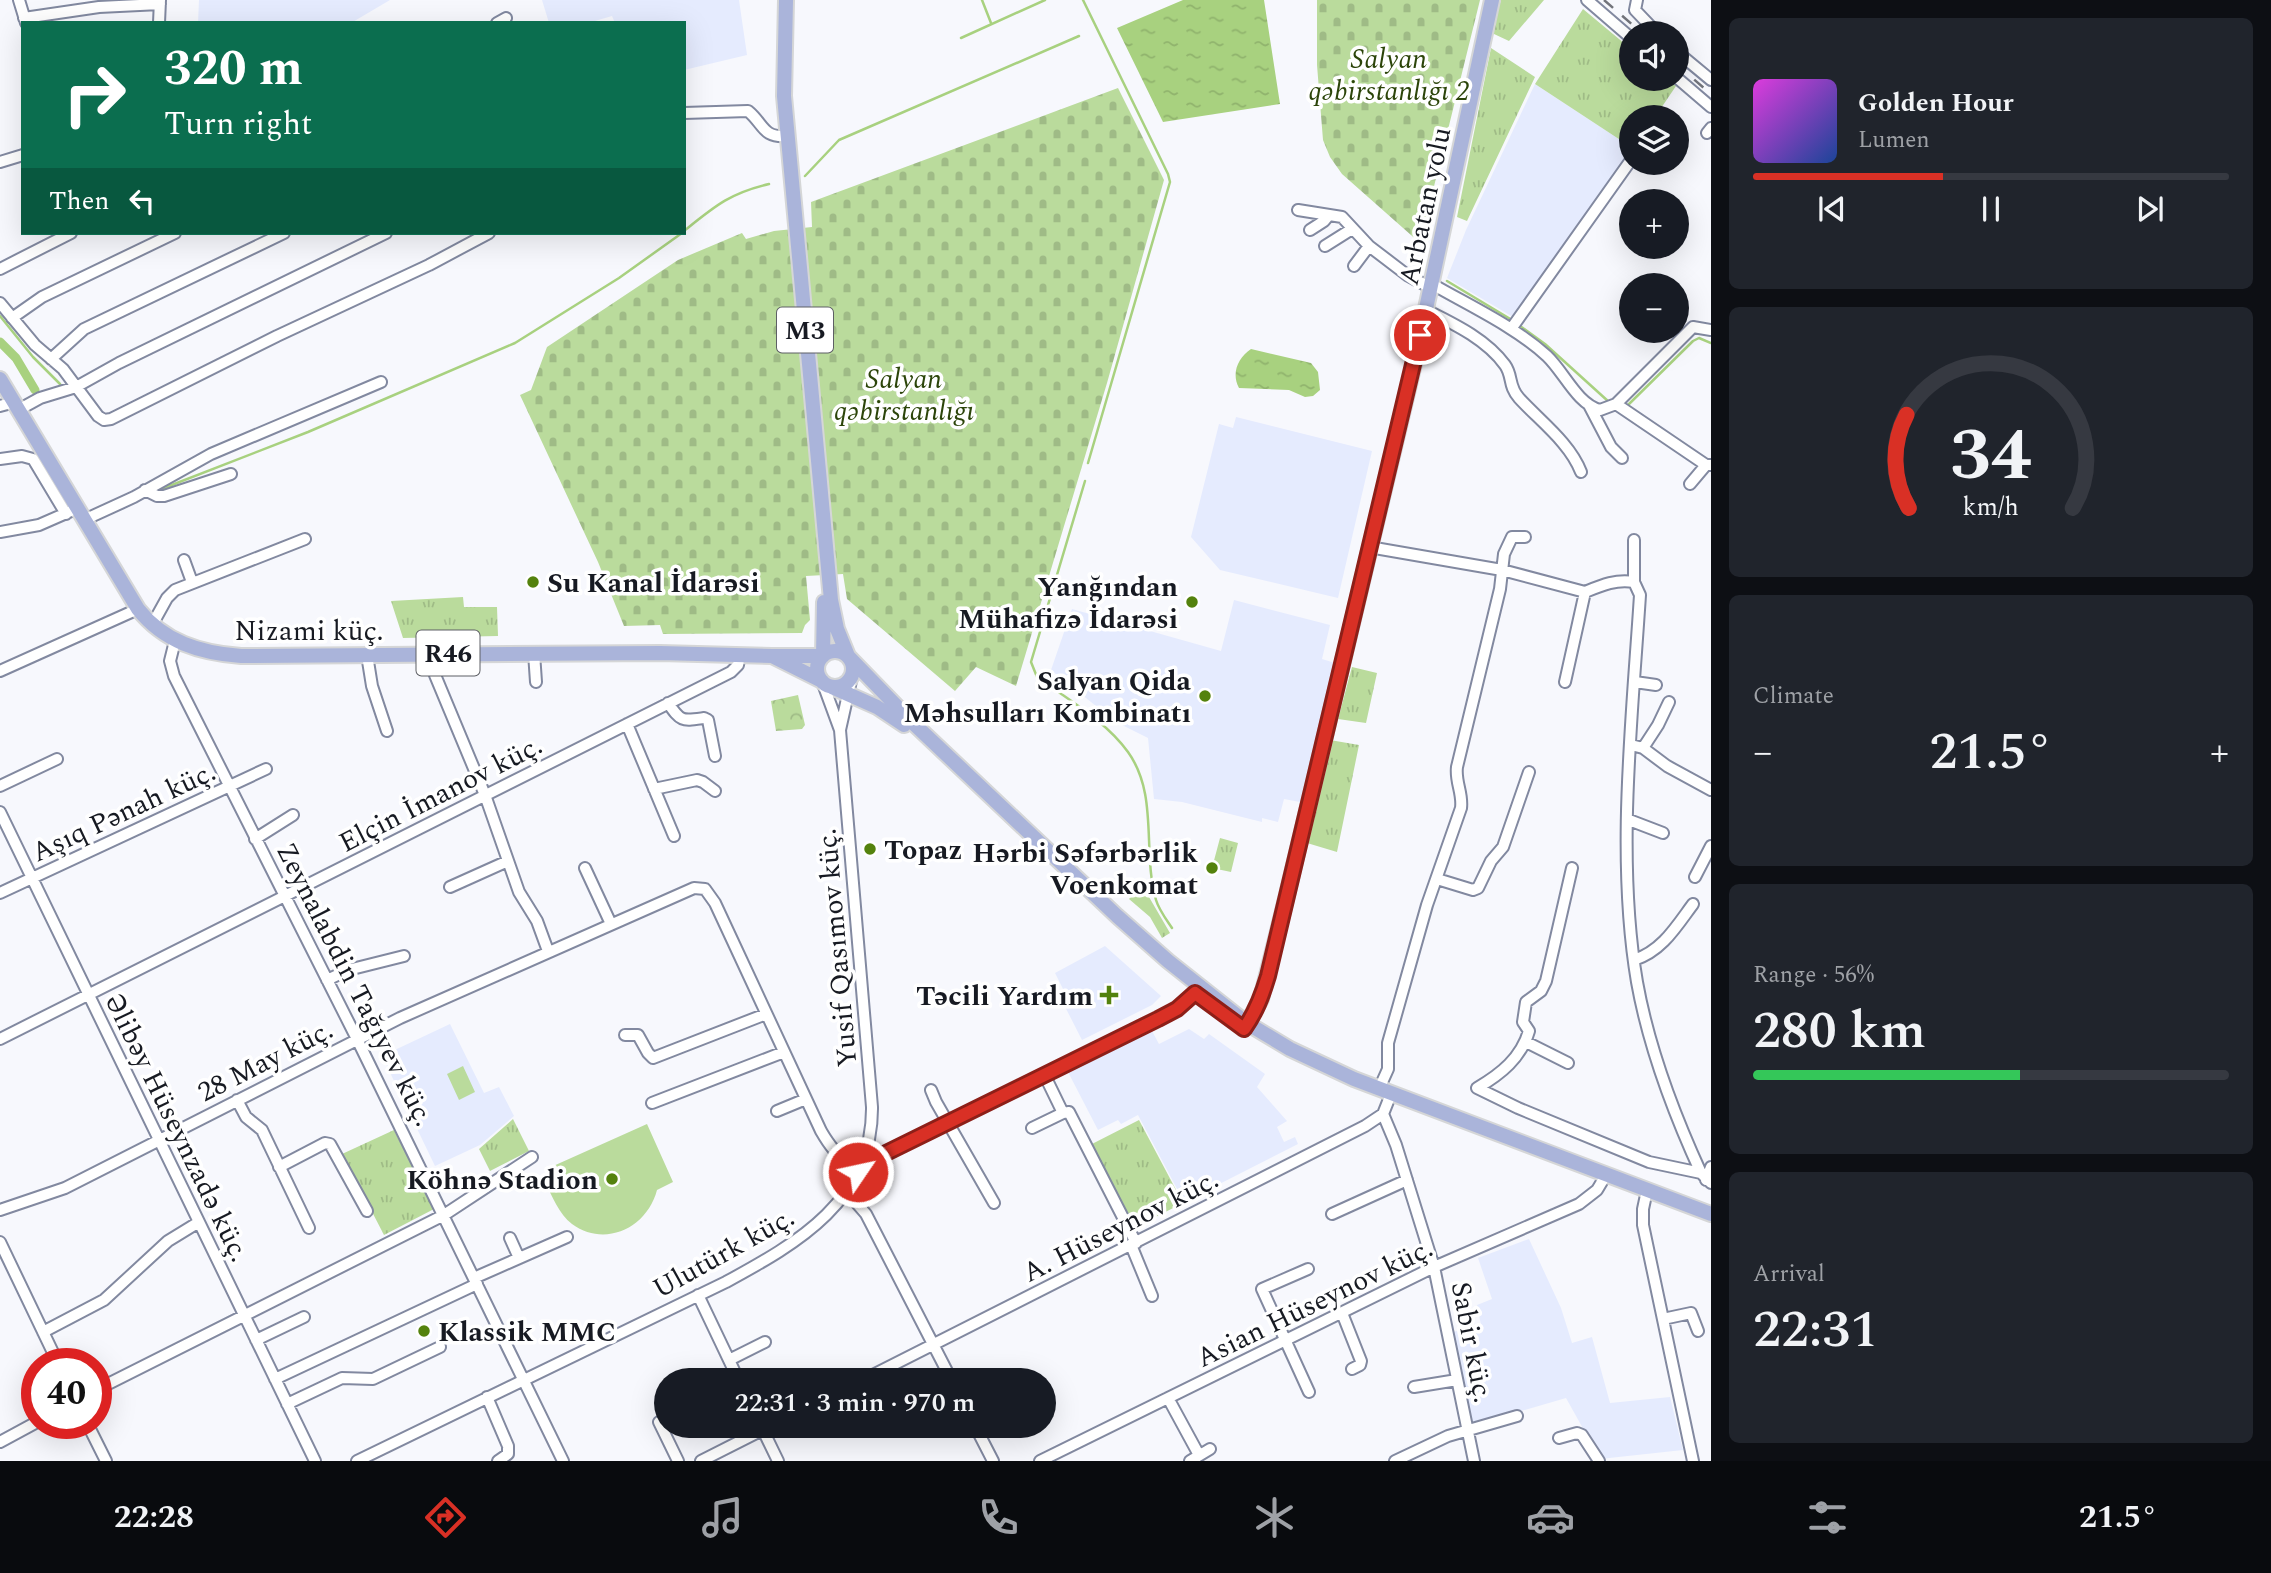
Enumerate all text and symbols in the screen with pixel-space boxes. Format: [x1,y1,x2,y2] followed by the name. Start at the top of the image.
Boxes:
[1619,21,1689,343] map controls
[1619,21,1689,91] button: sound
[164,32,303,107] text: 320 m
[1308,38,1470,113] park label: Salyan qəbirstanlığı 2
[49,49,140,140] icon: right
[1858,83,2014,123] text: Golden Hour
[164,100,312,149] text: Turn right
[1619,105,1689,175] button: layers
[1388,123,1463,290] street label: Arbatan yolu
[1858,123,1930,158] text: Lumen
[49,181,109,221] text: Then
[123,182,161,220] icon: left
[1619,189,1689,259] button: +
[1813,190,1851,228] icon: previous
[1972,190,2010,228] icon: pause
[2131,190,2169,228] icon: next
[1619,273,1689,343] button: −
[1390,305,1450,365] pin
[777,308,833,352] road number: M3
[1401,316,1439,354] icon: arrive
[834,358,974,433] park label: Salyan qəbirstanlığı
[1950,401,2032,512] text: 34
[1963,489,2019,527] text: km/h
[547,562,760,605] place label: Su Kanal İdarəsi
[958,566,1178,641] place label: Yanğından Mühafizə İdarəsi
[525,574,541,590] marker: Su Kanal İdarəsi
[1184,594,1200,610] marker: Yanğından Mühafizə İdarəsi
[234,610,384,653] street label: Nizami küç.
[416,631,480,676] road number: R46
[903,660,1192,735] place label: Salyan Qida Məhsulları Kombinatı
[1753,679,1834,714] text: Climate
[1197,688,1213,704] marker: Salyan Qida Məhsulları Kombinatı
[1929,713,2053,792] text: 21.5°
[331,724,550,864] street label: Elçin İmanov küç.
[1753,724,1772,782] text: −
[2210,724,2229,782] text: +
[24,751,223,874] street label: Aşıq Pənah küç.
[806,827,869,1069] street label: Yusif Qasımov küç.
[884,829,962,872] place label: Topaz
[972,832,1198,907] place label: Hərbi Səfərbərlik Voenkomat
[264,835,445,1134] street label: Zeynalabdin Tağıyev küç.
[862,841,878,857] marker: Topaz
[1204,860,1220,876] marker: Hərbi Səfərbərlik Voenkomat
[1753,958,1874,993] text: Range · 56%
[916,975,1093,1018] place label: Təcili Yardım
[1099,985,1119,1005] marker: Təcili Yardım
[93,986,261,1269] street label: Əlibəy Hüseynzadə küç.
[1753,992,1926,1071] text: 280 km
[190,1009,341,1114] street label: 28 May küç.
[821,1135,895,1209] position arrow
[1015,1158,1226,1294] street label: A. Hüseynov küç.
[406,1159,598,1202] place label: Köhnə Stadion
[604,1171,620,1187] marker: Köhnə Stadion
[645,1196,803,1310] street label: Ulutürk küç.
[1189,1227,1441,1379] street label: Asian Hüseynov küç.
[1753,1257,1825,1292] text: Arrival
[1439,1278,1504,1407] street label: Sabir küç.
[1753,1291,1878,1370] text: 22:31
[438,1311,616,1354] place label: Klassik MMC
[416,1323,432,1339] marker: Klassik MMC
[21,1348,112,1439] speed limit sign: 40
[735,1383,975,1423] text: 22:31 · 3 min · 970 m
[114,1493,194,1542] text: 22:28
[421,1493,470,1542] icon: directions
[698,1493,747,1542] icon: music
[974,1493,1023,1542] icon: phone
[1250,1493,1299,1542] icon: climate
[1526,1493,1575,1542] icon: car
[1803,1493,1852,1542] icon: filters
[2079,1493,2157,1542] text: 21.5°

